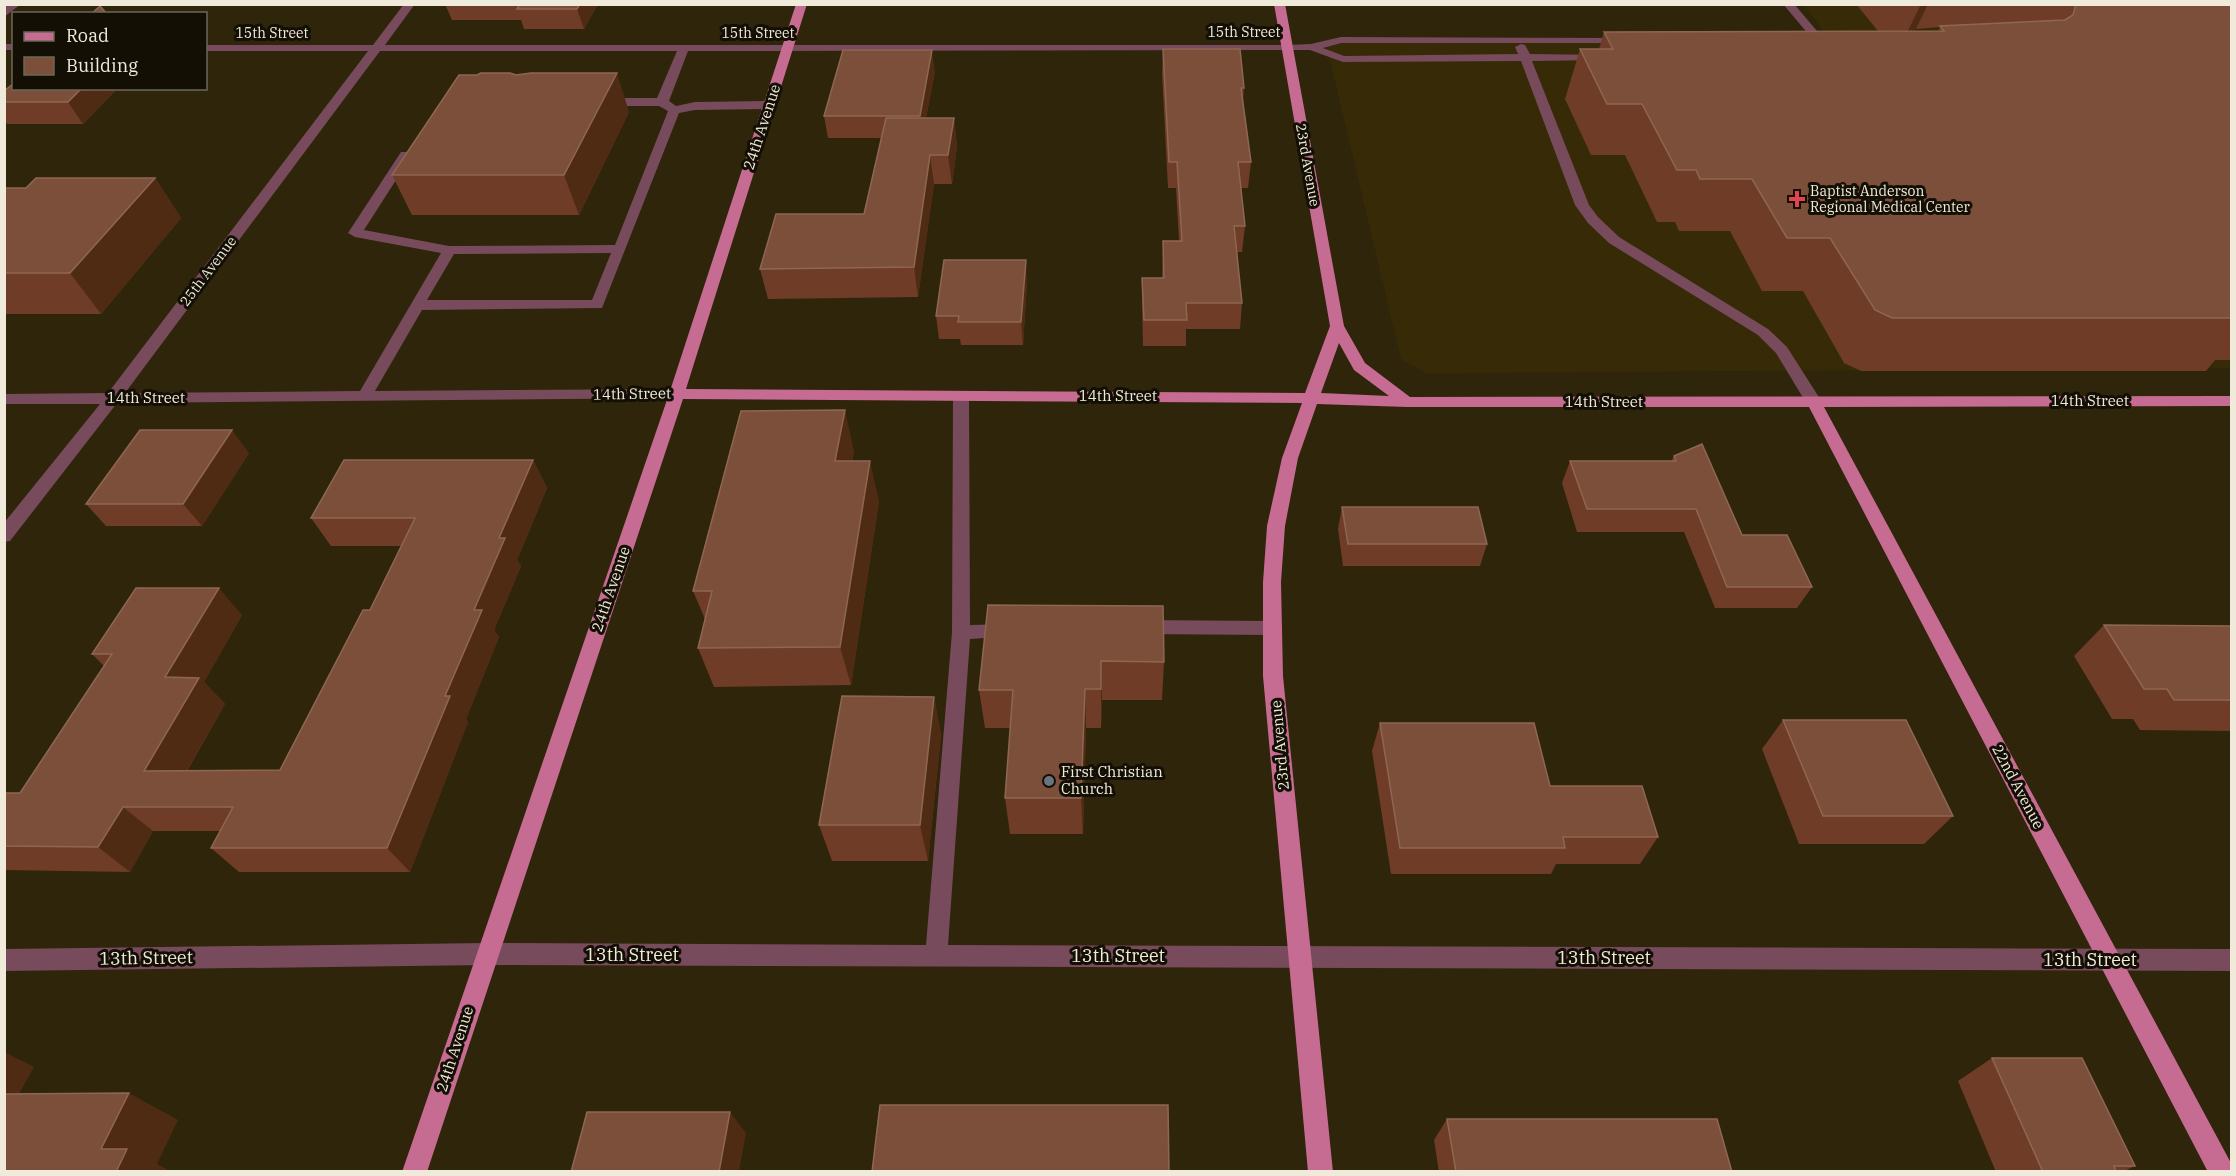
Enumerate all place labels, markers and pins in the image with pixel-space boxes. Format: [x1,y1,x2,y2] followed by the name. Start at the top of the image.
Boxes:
[1810,182,1971,216] place label: Baptist Anderson Regional Medical Center
[1788,190,1806,208] marker: Baptist Anderson Regional Medical Center
[1061,762,1163,798] place label: First Christian Church
[1042,774,1056,788] marker: First Christian Church

